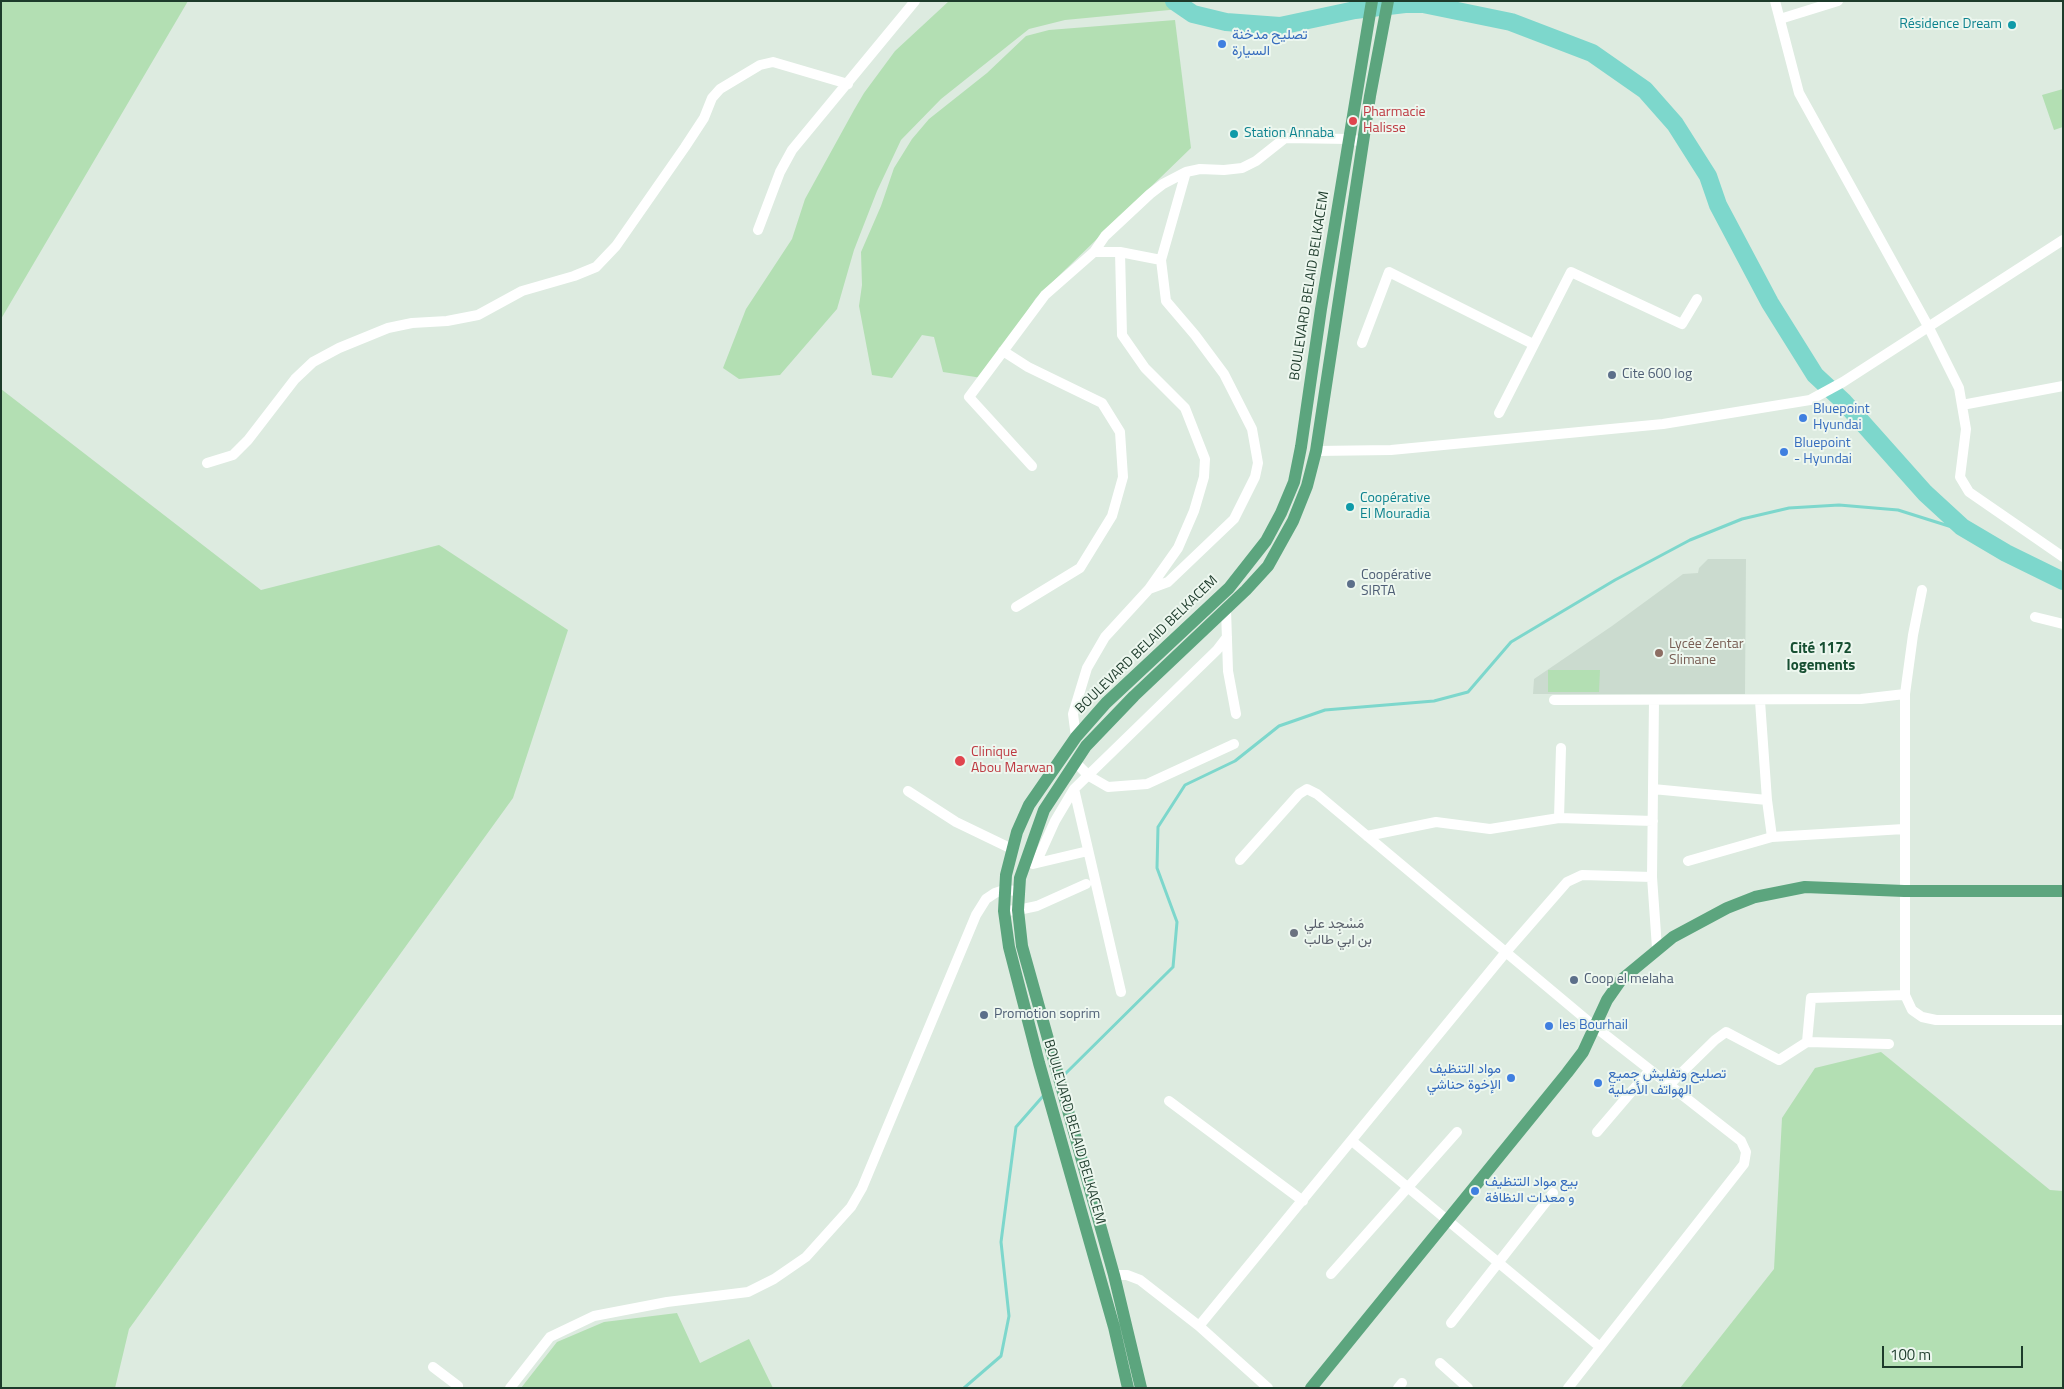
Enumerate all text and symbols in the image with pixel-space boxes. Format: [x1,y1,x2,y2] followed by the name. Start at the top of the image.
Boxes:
[1899,17,2002,33] place label: Résidence Dream
[2006,19,2018,31] marker: Résidence Dream
[1232,28,1308,60] place label: تصليح مدخنة السيارة
[1216,38,1228,50] marker: تصليح مدخنة السيارة
[1363,105,1426,138] place label: Pharmacie Halisse
[1347,115,1359,127] marker: Pharmacie Halisse
[1244,126,1334,142] place label: Station Annaba
[1228,128,1240,140] marker: Station Annaba
[1287,190,1333,382] street label: BOULEVARD BELAID BELKACEM
[1622,367,1692,383] place label: Cite 600 log
[1606,369,1618,381] marker: Cite 600 log
[1813,402,1870,434] place label: Bluepoint Hyundai
[1797,412,1809,424] marker: Bluepoint Hyundai
[1794,436,1852,468] place label: Bluepoint - Hyundai
[1778,446,1790,458] marker: Bluepoint - Hyundai
[1360,491,1430,524] place label: Coopérative El Mouradia
[1344,501,1356,513] marker: Coopérative El Mouradia
[1361,568,1431,600] place label: Coopérative SIRTA
[1072,572,1222,718] street label: BOULEVARD BELAID BELKACEM
[1345,578,1357,590] marker: Coopérative SIRTA
[1669,637,1744,670] place label: Lycée Zentar Slimane
[1787,640,1855,675] district label: Cité 1172 logements
[1653,647,1665,659] marker: Lycée Zentar Slimane
[971,745,1053,778] place label: Clinique Abou Marwan
[953,754,967,768] marker: Clinique Abou Marwan
[1304,917,1372,950] place label: مَسْجِد علي بن ابي طالب
[1288,927,1300,939] marker: مَسْجِد علي بن ابي طالب
[1584,972,1674,988] place label: Coop el melaha
[1568,974,1580,986] marker: Coop el melaha
[994,1007,1100,1023] place label: Promotion soprim
[978,1009,990,1021] marker: Promotion soprim
[1559,1018,1628,1034] place label: les Bourhail
[1543,1020,1555,1032] marker: les Bourhail
[1040,1038,1108,1226] street label: BOULEVARD BELAID BELKACEM
[1427,1062,1501,1094] place label: مواد التنظيف الإخوة حناشي
[1608,1067,1726,1100] place label: تصليح وتفليش جميع الهواتف الأصلية
[1505,1072,1517,1084] marker: مواد التنظيف الإخوة حناشي
[1592,1077,1604,1089] marker: تصليح وتفليش جميع الهواتف الأصلية
[1485,1175,1578,1208] place label: بيع مواد التنظيف و معدات النظافة
[1469,1185,1481,1197] marker: بيع مواد التنظيف و معدات النظافة
[1884,1336,2025,1368] scale bar
[1890,1343,1931,1366] text: 100 m

